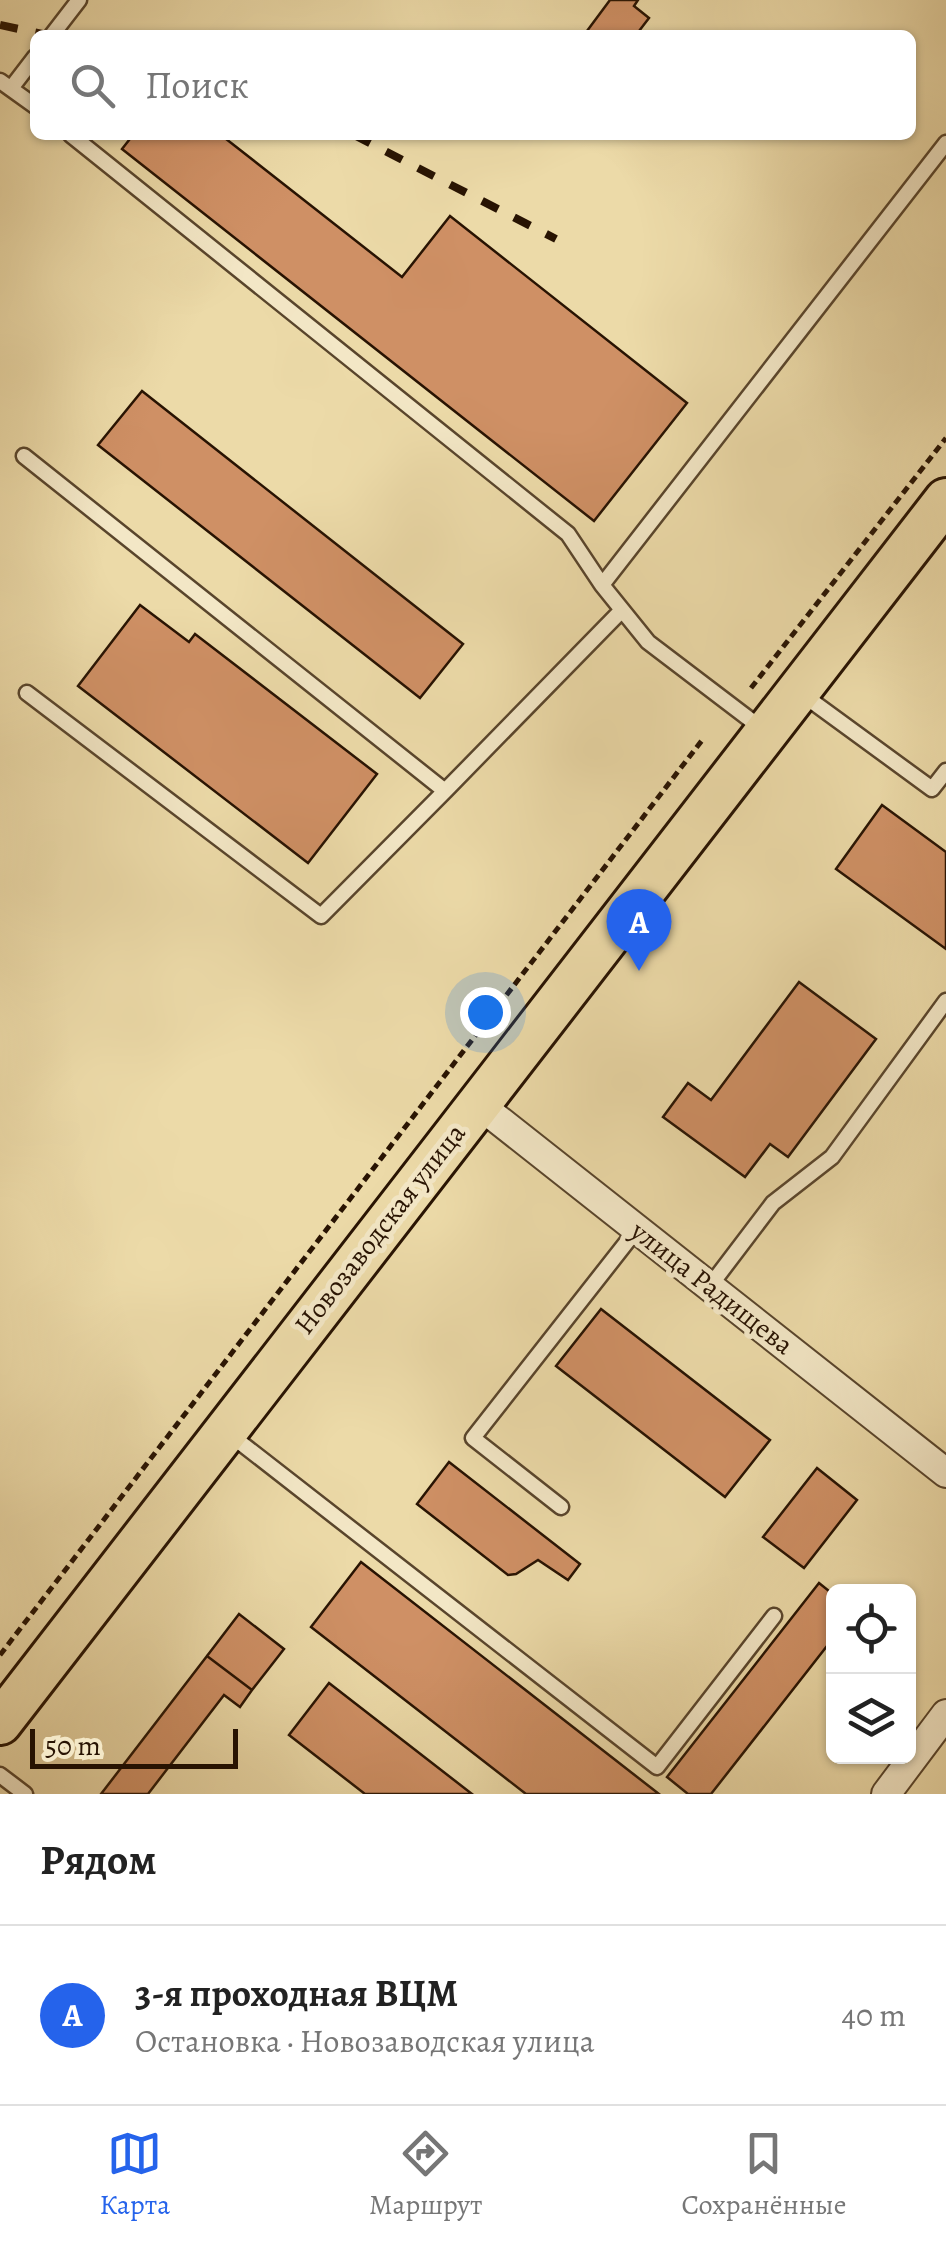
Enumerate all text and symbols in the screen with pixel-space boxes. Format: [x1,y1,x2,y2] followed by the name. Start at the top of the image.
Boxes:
[30,30,916,140] search box
[65,58,120,113] icon: search
[145,59,249,111] text: Поиск
[606,888,672,971] pin: A
[460,987,511,1038] your location
[286,1116,474,1342] street label: Новозаводская улица
[622,1212,801,1364] street label: улица Радищева
[826,1584,916,1764] map controls
[826,1584,916,1674] button: locate
[826,1674,916,1764] button: layers
[30,1724,238,1768] scale bar
[45,1727,101,1765] text: 50 m
[40,1831,157,1888] text: Рядом
[135,1967,458,2019] text: 3-я проходная ВЦМ
[62,1993,83,2037] text: A
[841,1993,906,2037] text: 40 m
[135,2019,594,2063] text: Остановка · Новозаводская улица
[100,2126,170,2224] tab: Карта
[369,2126,482,2224] tab: Маршрут
[681,2126,847,2224] tab: Сохранённые

